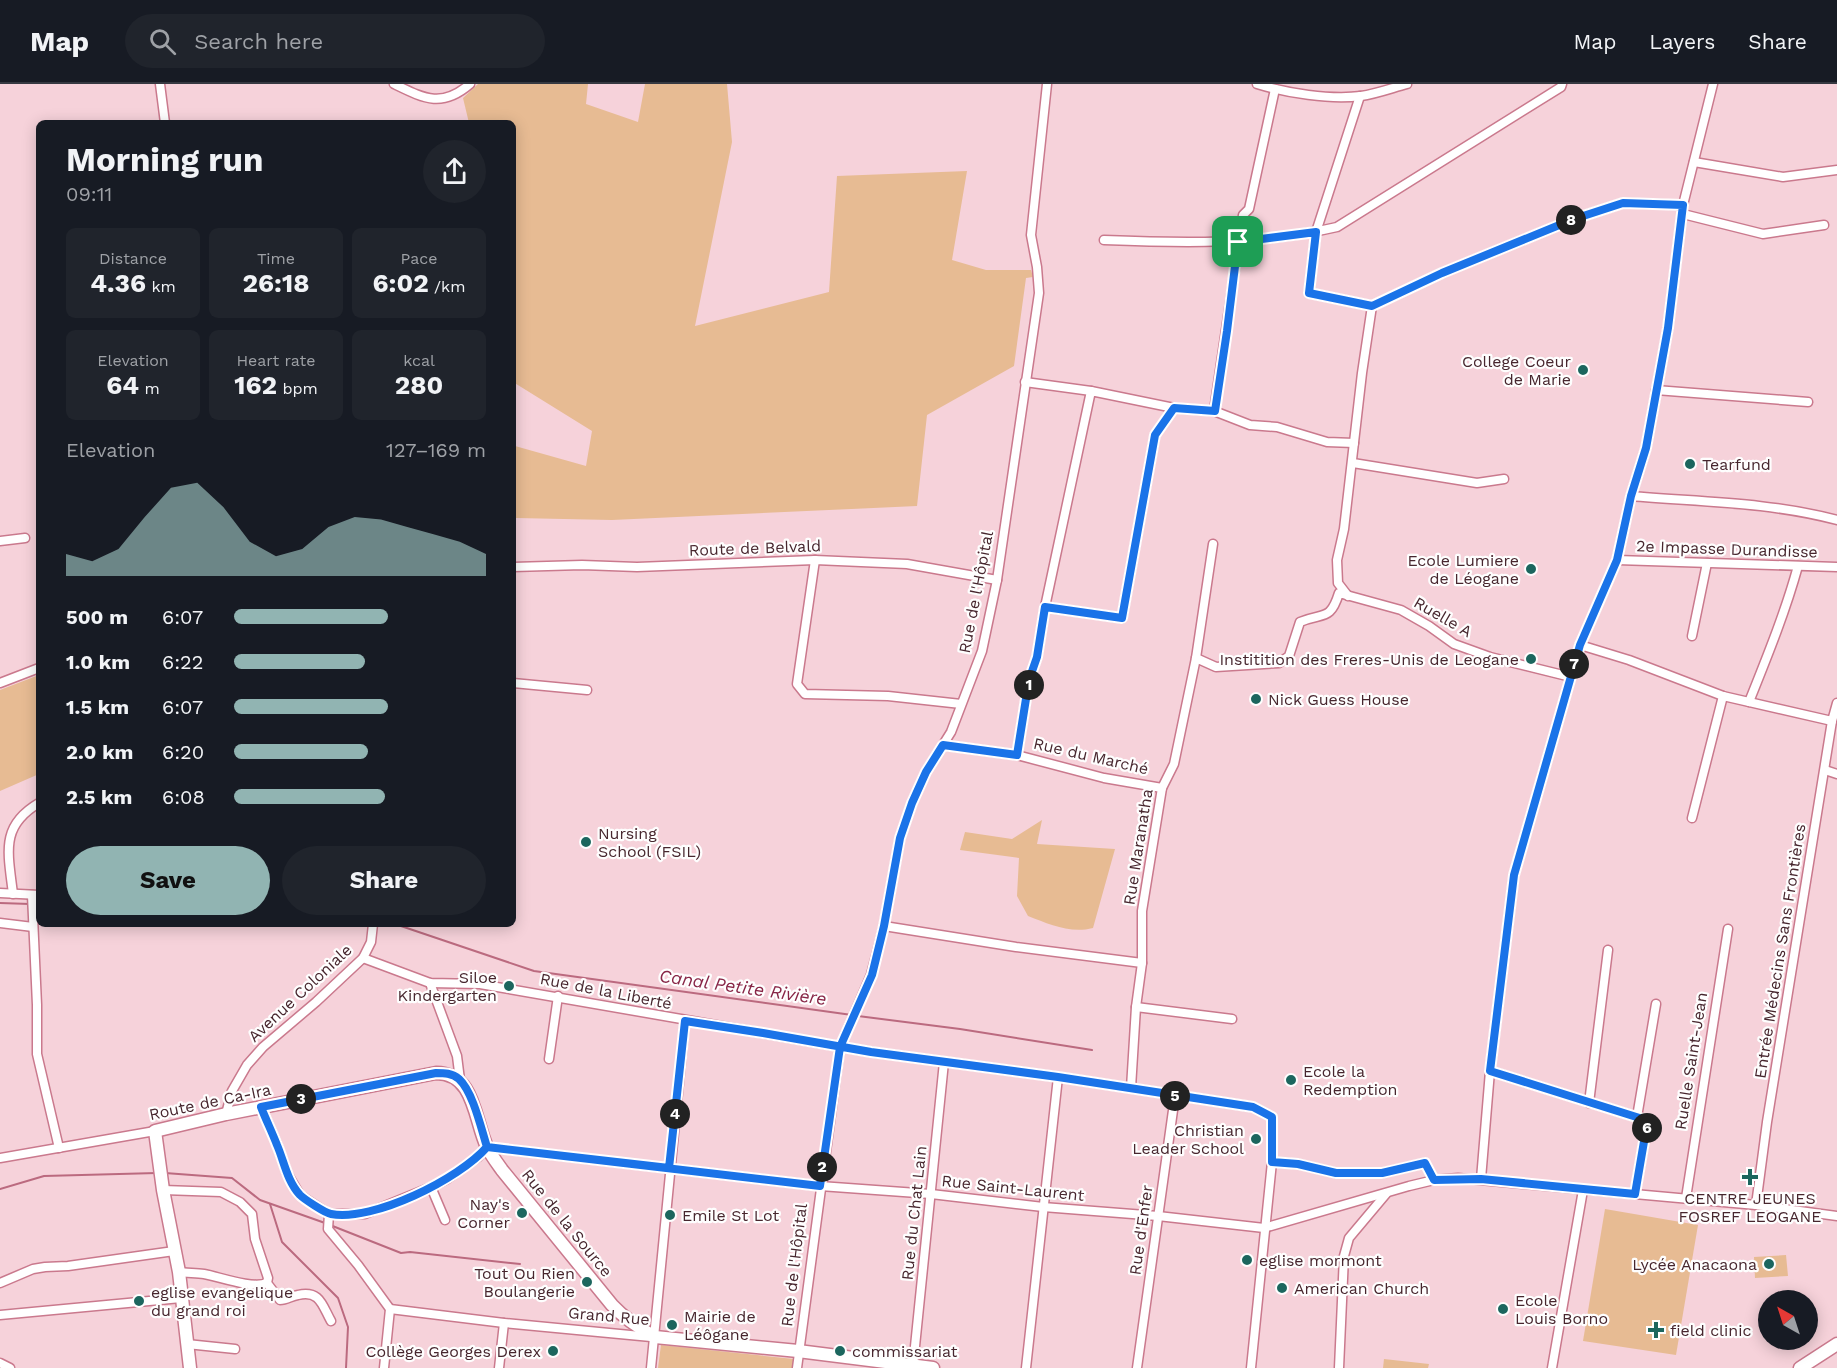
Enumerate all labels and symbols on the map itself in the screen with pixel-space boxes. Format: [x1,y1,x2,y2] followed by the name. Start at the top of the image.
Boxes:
[1556,205,1586,235] pin: 8
[1212,216,1263,267] pin
[1462,352,1571,389] place label: College Coeur de Marie
[1576,363,1590,377] marker: College Coeur de Marie
[1702,455,1771,474] place label: Tearfund
[1683,457,1697,471] marker: Tearfund
[955,529,997,655] street label: Rue de l'Hôpital
[689,536,821,560] street label: Route de Belvald
[1636,536,1818,562] street label: 2e Impasse Durandisse
[1407,551,1519,588] place label: Ecole Lumiere de Léogane
[1524,562,1538,576] marker: Ecole Lumiere de Léogane
[1411,593,1476,641] street label: Ruelle A
[1559,649,1589,679] pin: 7
[1219,650,1519,669] place label: Institition des Freres-Unis de Leogane
[1524,652,1538,666] marker: Institition des Freres-Unis de Leogane
[1014,670,1044,700] pin: 1
[1268,690,1409,709] place label: Nick Guess House
[1249,692,1263,706] marker: Nick Guess House
[1032,734,1150,778] street label: Rue du Marché
[1119,788,1157,906] street label: Rue Maranatha
[1750,822,1810,1080] street label: Entrée Médecins Sans Frontières
[598,824,701,861] place label: Nursing School (FSIL)
[579,835,593,849] marker: Nursing School (FSIL)
[244,940,356,1046] street label: Avenue Coloniale
[658,965,828,1009] water label: Canal Petite Rivière
[397,968,497,1005] place label: Siloe Kindergarten
[538,969,674,1013] street label: Rue de la Liberté
[502,979,516,993] marker: Siloe Kindergarten
[1671,991,1711,1131] street label: Ruelle Saint-Jean
[1303,1062,1397,1099] place label: Ecole la Redemption
[1284,1073,1298,1087] marker: Ecole la Redemption
[147,1080,273,1124] street label: Route de Ca-Ira
[1160,1081,1190,1111] pin: 5
[286,1084,316,1114] pin: 3
[660,1099,690,1129] pin: 4
[1632,1113,1662,1143] pin: 6
[1132,1121,1244,1158] place label: Christian Leader School
[1249,1132,1263,1146] marker: Christian Leader School
[897,1145,931,1281] street label: Rue du Chat Lain
[807,1152,837,1182] pin: 2
[518,1165,616,1281] street label: Rue de la Source
[1741,1168,1759,1186] marker: CENTRE JEUNES FOSREF LEOGANE
[941,1171,1086,1205] street label: Rue Saint-Laurent
[1125,1183,1157,1276] street label: Rue d'Enfer
[1678,1189,1822,1226] place label: CENTRE JEUNES FOSREF LEOGANE
[457,1195,510,1232] place label: Nay's Corner
[777,1202,811,1328] street label: Rue de l'Hôpital
[515,1206,529,1220] marker: Nay's Corner
[682,1206,779,1225] place label: Emile St Lot
[663,1208,677,1222] marker: Emile St Lot
[1259,1251,1382,1270] place label: eglise mormont
[1240,1253,1254,1267] marker: eglise mormont
[1632,1255,1757,1274] place label: Lycée Anacaona
[1762,1257,1776,1271] marker: Lycée Anacaona
[474,1264,575,1301] place label: Tout Ou Rien Boulangerie
[580,1275,594,1289] marker: Tout Ou Rien Boulangerie
[1294,1279,1429,1298] place label: American Church
[1275,1281,1289,1295] marker: American Church
[151,1283,293,1320] place label: eglise evangelique du grand roi
[1758,1290,1818,1350] north arrow
[1515,1291,1608,1328] place label: Ecole Louis Borno
[132,1294,146,1308] marker: eglise evangelique du grand roi
[1496,1302,1510,1316] marker: Ecole Louis Borno
[567,1303,651,1329] street label: Grand Rue
[684,1307,756,1344] place label: Mairie de Léôgane
[665,1318,679,1332] marker: Mairie de Léôgane
[1647,1321,1665,1339] marker: field clinic
[1670,1321,1751,1340] place label: field clinic
[366,1342,541,1361] place label: Collège Georges Derex
[852,1342,958,1361] place label: commissariat
[546,1344,560,1358] marker: Collège Georges Derex
[833,1344,847,1358] marker: commissariat

